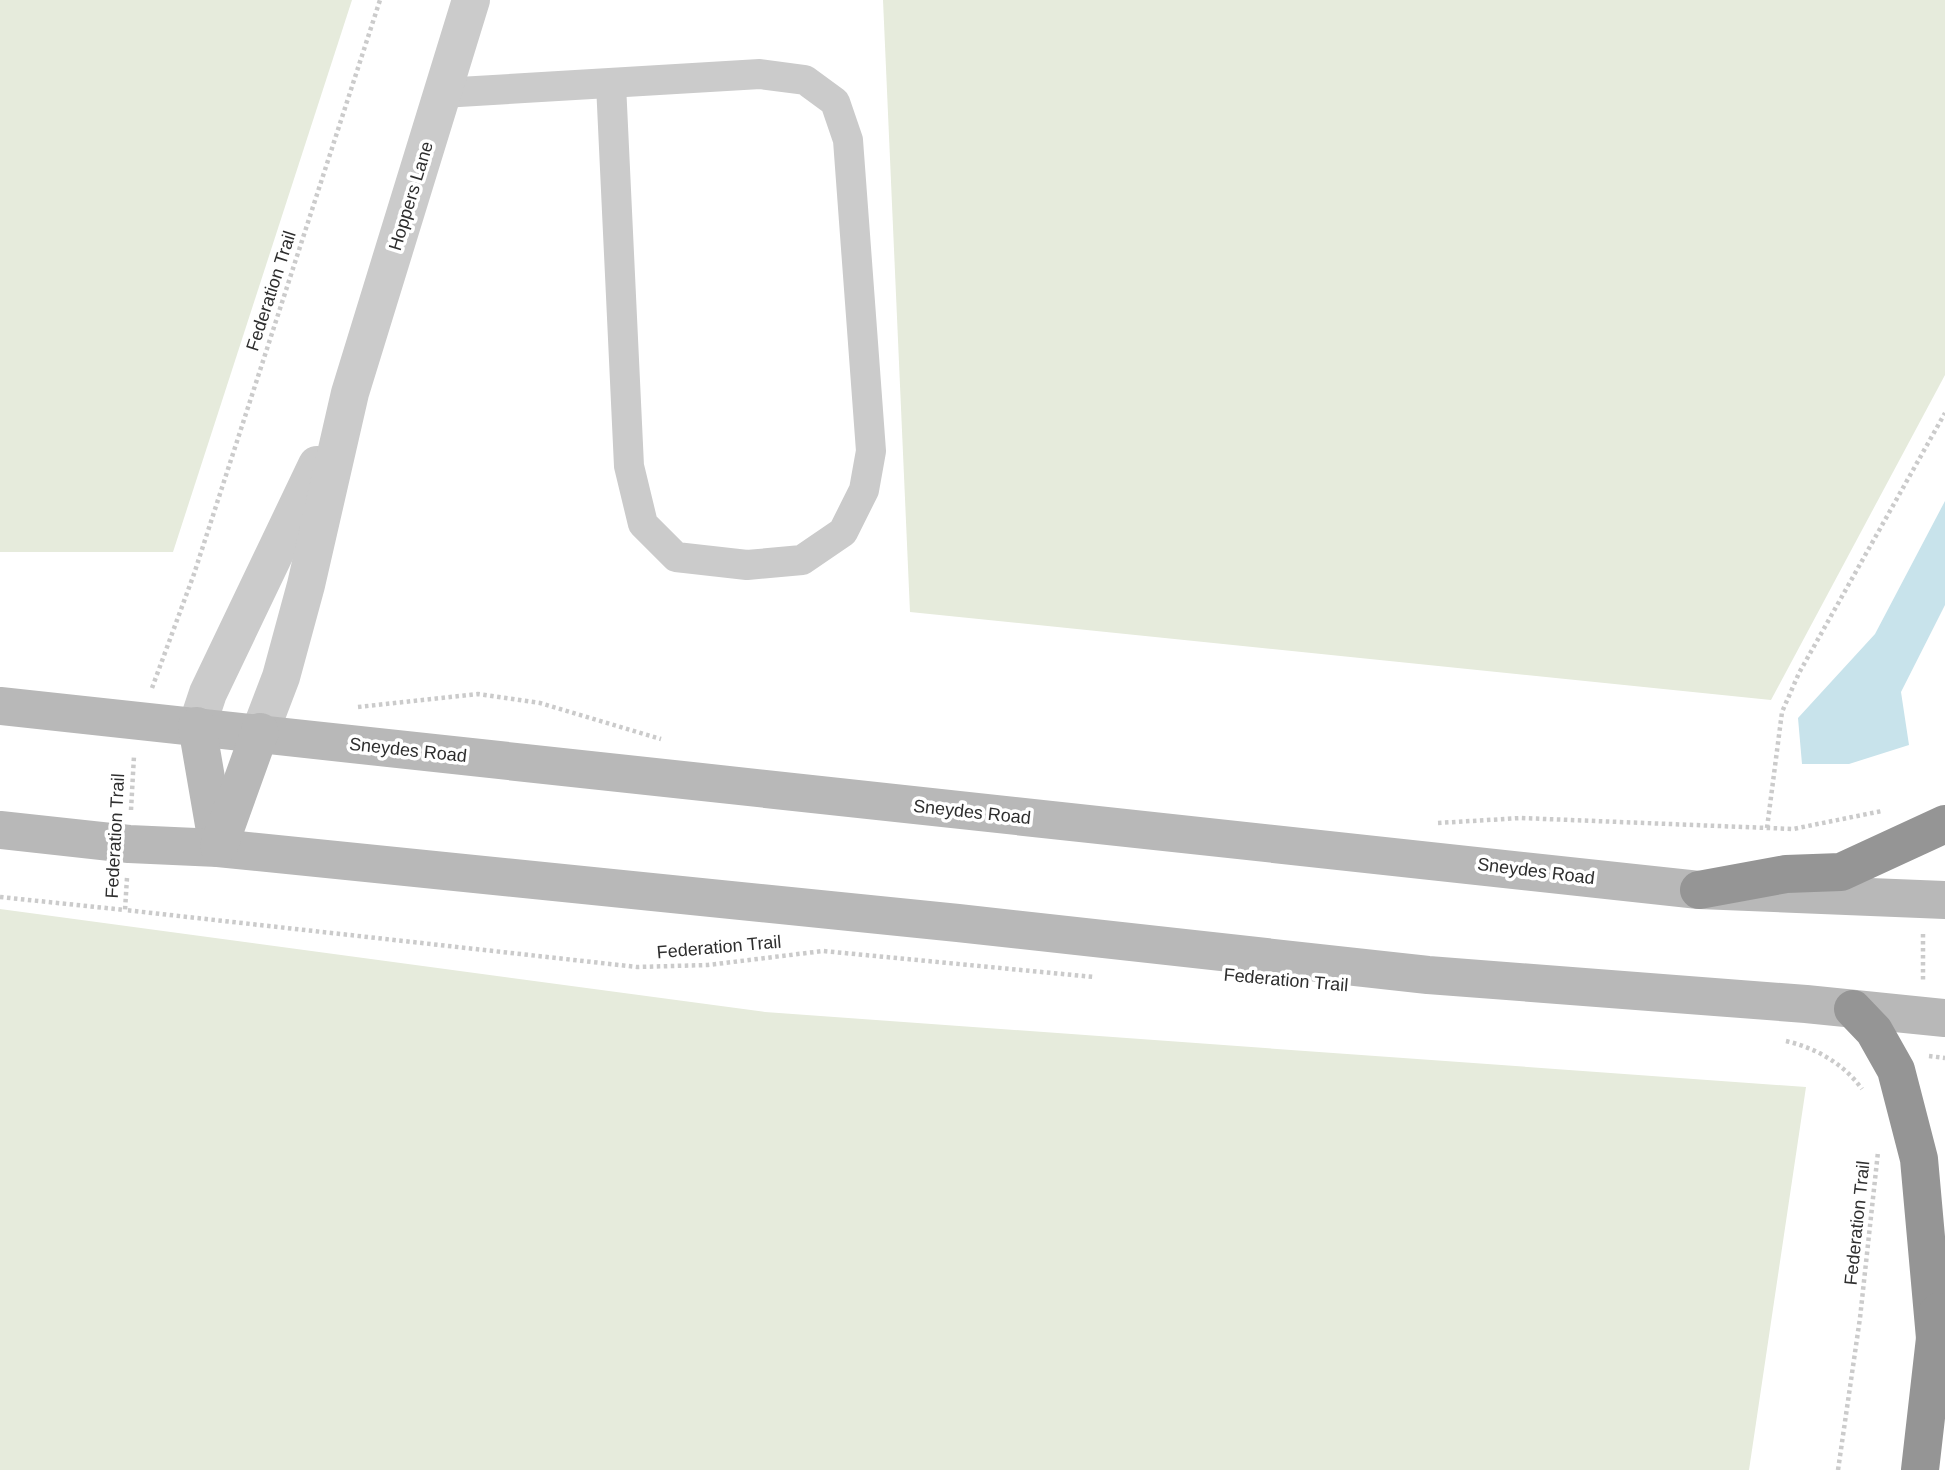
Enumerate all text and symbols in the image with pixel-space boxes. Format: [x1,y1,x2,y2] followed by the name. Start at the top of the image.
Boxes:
[385,139,437,253] street label: Hoppers Lane
[242,228,300,354] street label: Federation Trail
[348,734,468,766] street label: Sneydes Road
[102,773,128,899] street label: Federation Trail
[912,796,1032,828] street label: Sneydes Road
[1476,854,1596,888] street label: Sneydes Road
[656,932,782,962] street label: Federation Trail
[1223,965,1349,995] street label: Federation Trail
[1841,1160,1873,1286] street label: Federation Trail

